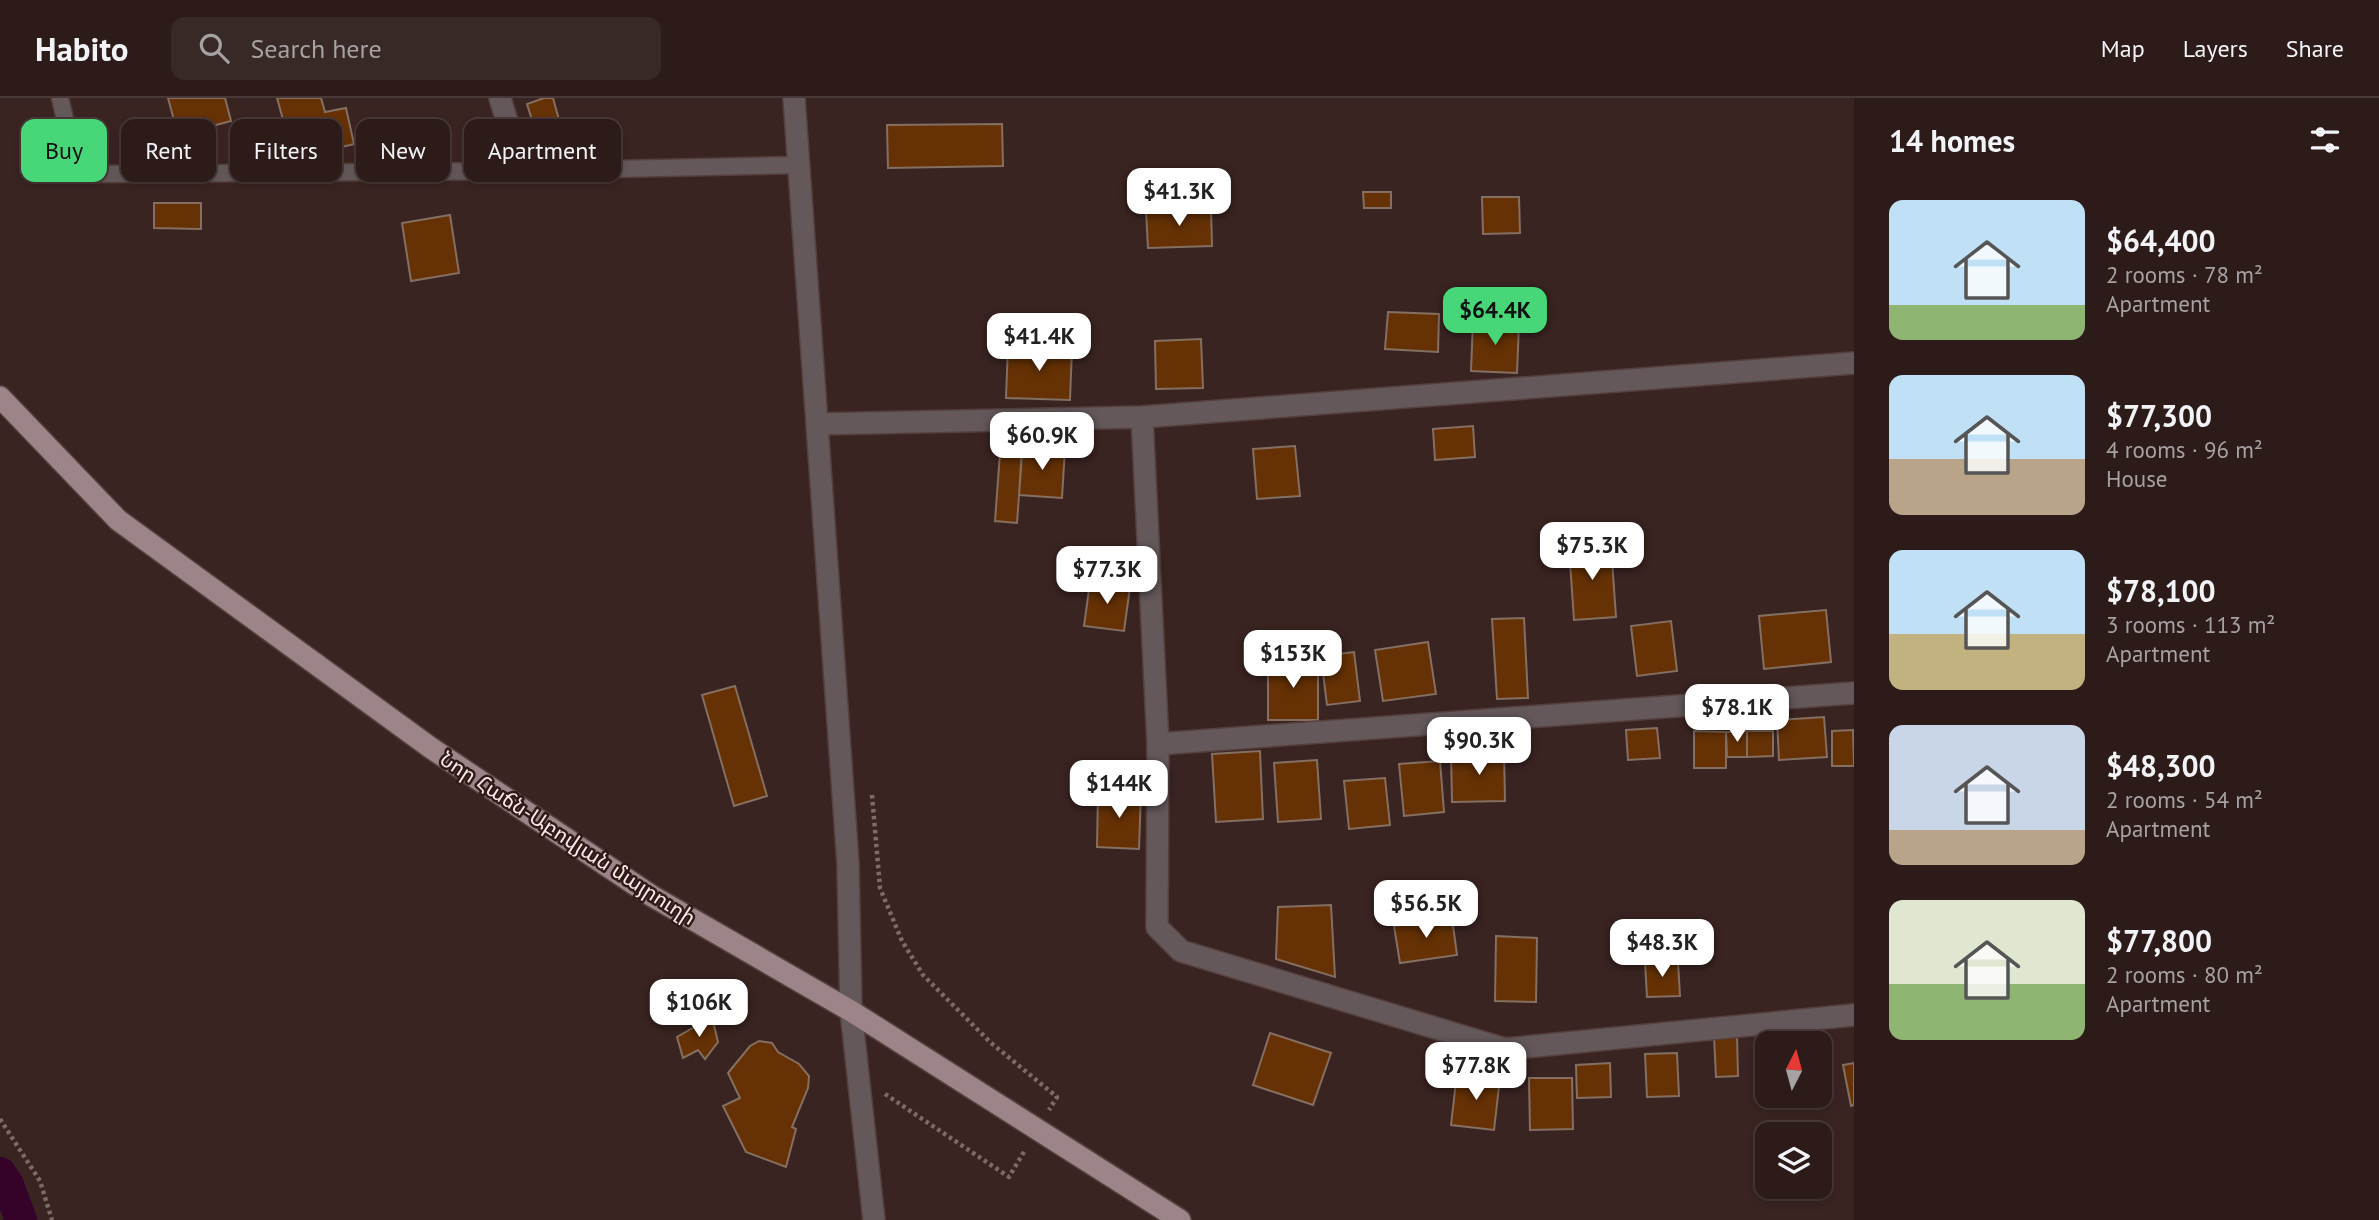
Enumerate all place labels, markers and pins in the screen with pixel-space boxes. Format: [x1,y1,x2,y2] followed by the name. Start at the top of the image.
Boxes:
[1122,169,1236,228] pin: $41.3K
[1438,288,1552,347] pin: $64.4K
[982,314,1096,373] pin: $41.4K
[985,412,1099,472] pin: $60.9K
[1535,522,1649,582] pin: $75.3K
[1050,546,1164,606] pin: $77.3K
[1244,630,1342,690] pin: $153K
[1680,684,1794,744] pin: $78.1K
[1422,718,1536,777] pin: $90.3K
[1070,760,1168,820] pin: $144K
[1369,880,1483,940] pin: $56.5K
[1605,920,1719,979] pin: $48.3K
[650,979,748,1039] pin: $106K
[1419,1042,1533,1102] pin: $77.8K

